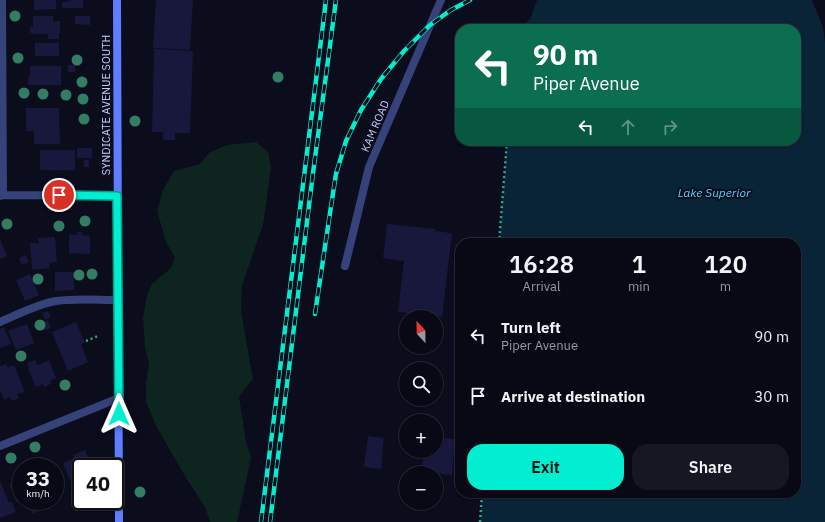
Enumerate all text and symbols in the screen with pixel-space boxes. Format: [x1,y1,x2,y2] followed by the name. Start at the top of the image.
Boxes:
[99,35,113,175] street label: SYNDICATE AVENUE SOUTH
[533,36,598,73] text: 90 m
[467,40,519,92] icon: left
[533,72,640,95] text: Piper Avenue
[358,98,392,154] street label: KAM ROAD
[575,116,597,138] icon: left
[617,116,639,138] icon: ahead
[659,116,681,138] icon: right
[42,178,76,212] pin
[48,184,70,206] icon: arrive
[678,185,751,200] water label: Lake Superior
[509,248,574,280] text: 16:28
[632,248,646,280] text: 1
[704,248,747,280] text: 120
[523,278,560,295] text: Arrival
[628,278,650,295] text: min
[720,278,731,295] text: m
[399,310,443,354] north arrow
[399,310,443,510] map controls
[501,318,561,337] text: Turn left
[467,325,489,347] icon: left
[754,327,789,346] text: 90 m
[501,337,578,354] text: Piper Avenue
[399,362,443,406] button: search
[467,385,489,407] icon: arrive
[501,387,645,406] text: Arrive at destination
[754,387,789,406] text: 30 m
[98,393,140,435] position arrow
[399,414,443,458] button: +
[467,444,624,490] button: Exit
[632,444,789,490] button: Share
[72,458,124,510] speed limit sign: 40
[26,465,50,492] text: 33
[399,466,443,510] button: −
[26,487,50,500] text: km/h

